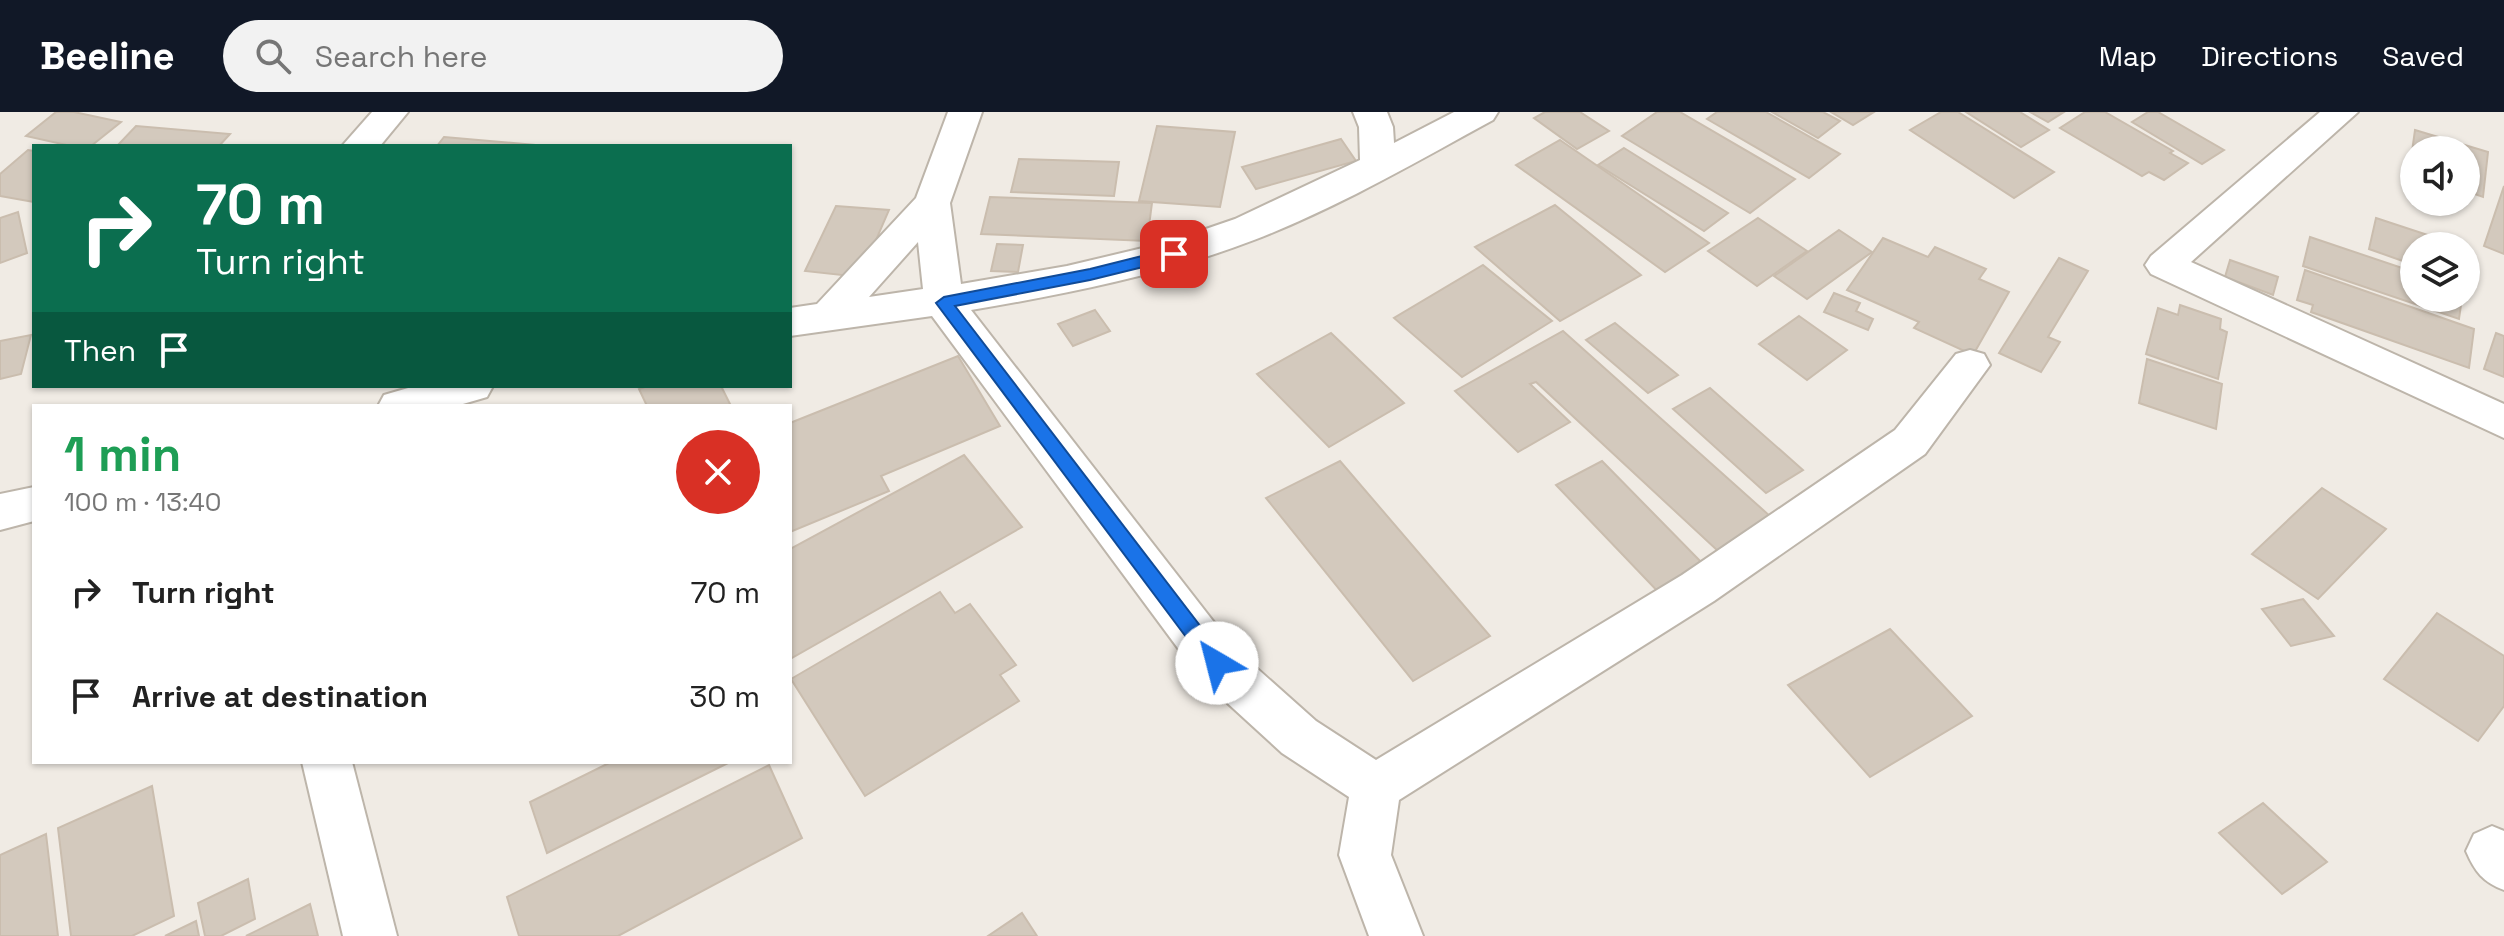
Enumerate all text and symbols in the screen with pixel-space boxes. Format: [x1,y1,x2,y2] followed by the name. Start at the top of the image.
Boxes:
[223,20,783,92] search box
[40,32,175,80] text: Beeline
[251,34,295,78] icon: search
[315,37,488,76] text: Search here
[2099,38,2157,74] text: Map
[2201,38,2338,74] text: Directions
[2382,38,2464,74] text: Saved
[2400,136,2480,312] map controls
[2400,136,2480,216] button: sound
[196,169,325,240] text: 70 m
[64,176,168,280] icon: right
[1140,220,1208,288] pin
[1152,232,1196,276] icon: arrive
[2400,232,2480,312] button: layers
[196,239,365,285] text: Turn right
[152,328,196,372] icon: arrive
[64,331,136,370] text: Then
[64,424,181,485] text: 1 min
[676,430,760,514] button: close
[64,485,222,519] text: 100 m · 13:40
[64,570,108,614] icon: right
[132,573,275,612] text: Turn right
[691,573,760,612] text: 70 m
[1175,621,1259,705] position arrow
[64,674,108,718] icon: arrive
[132,677,428,716] text: Arrive at destination
[689,677,760,716] text: 30 m

